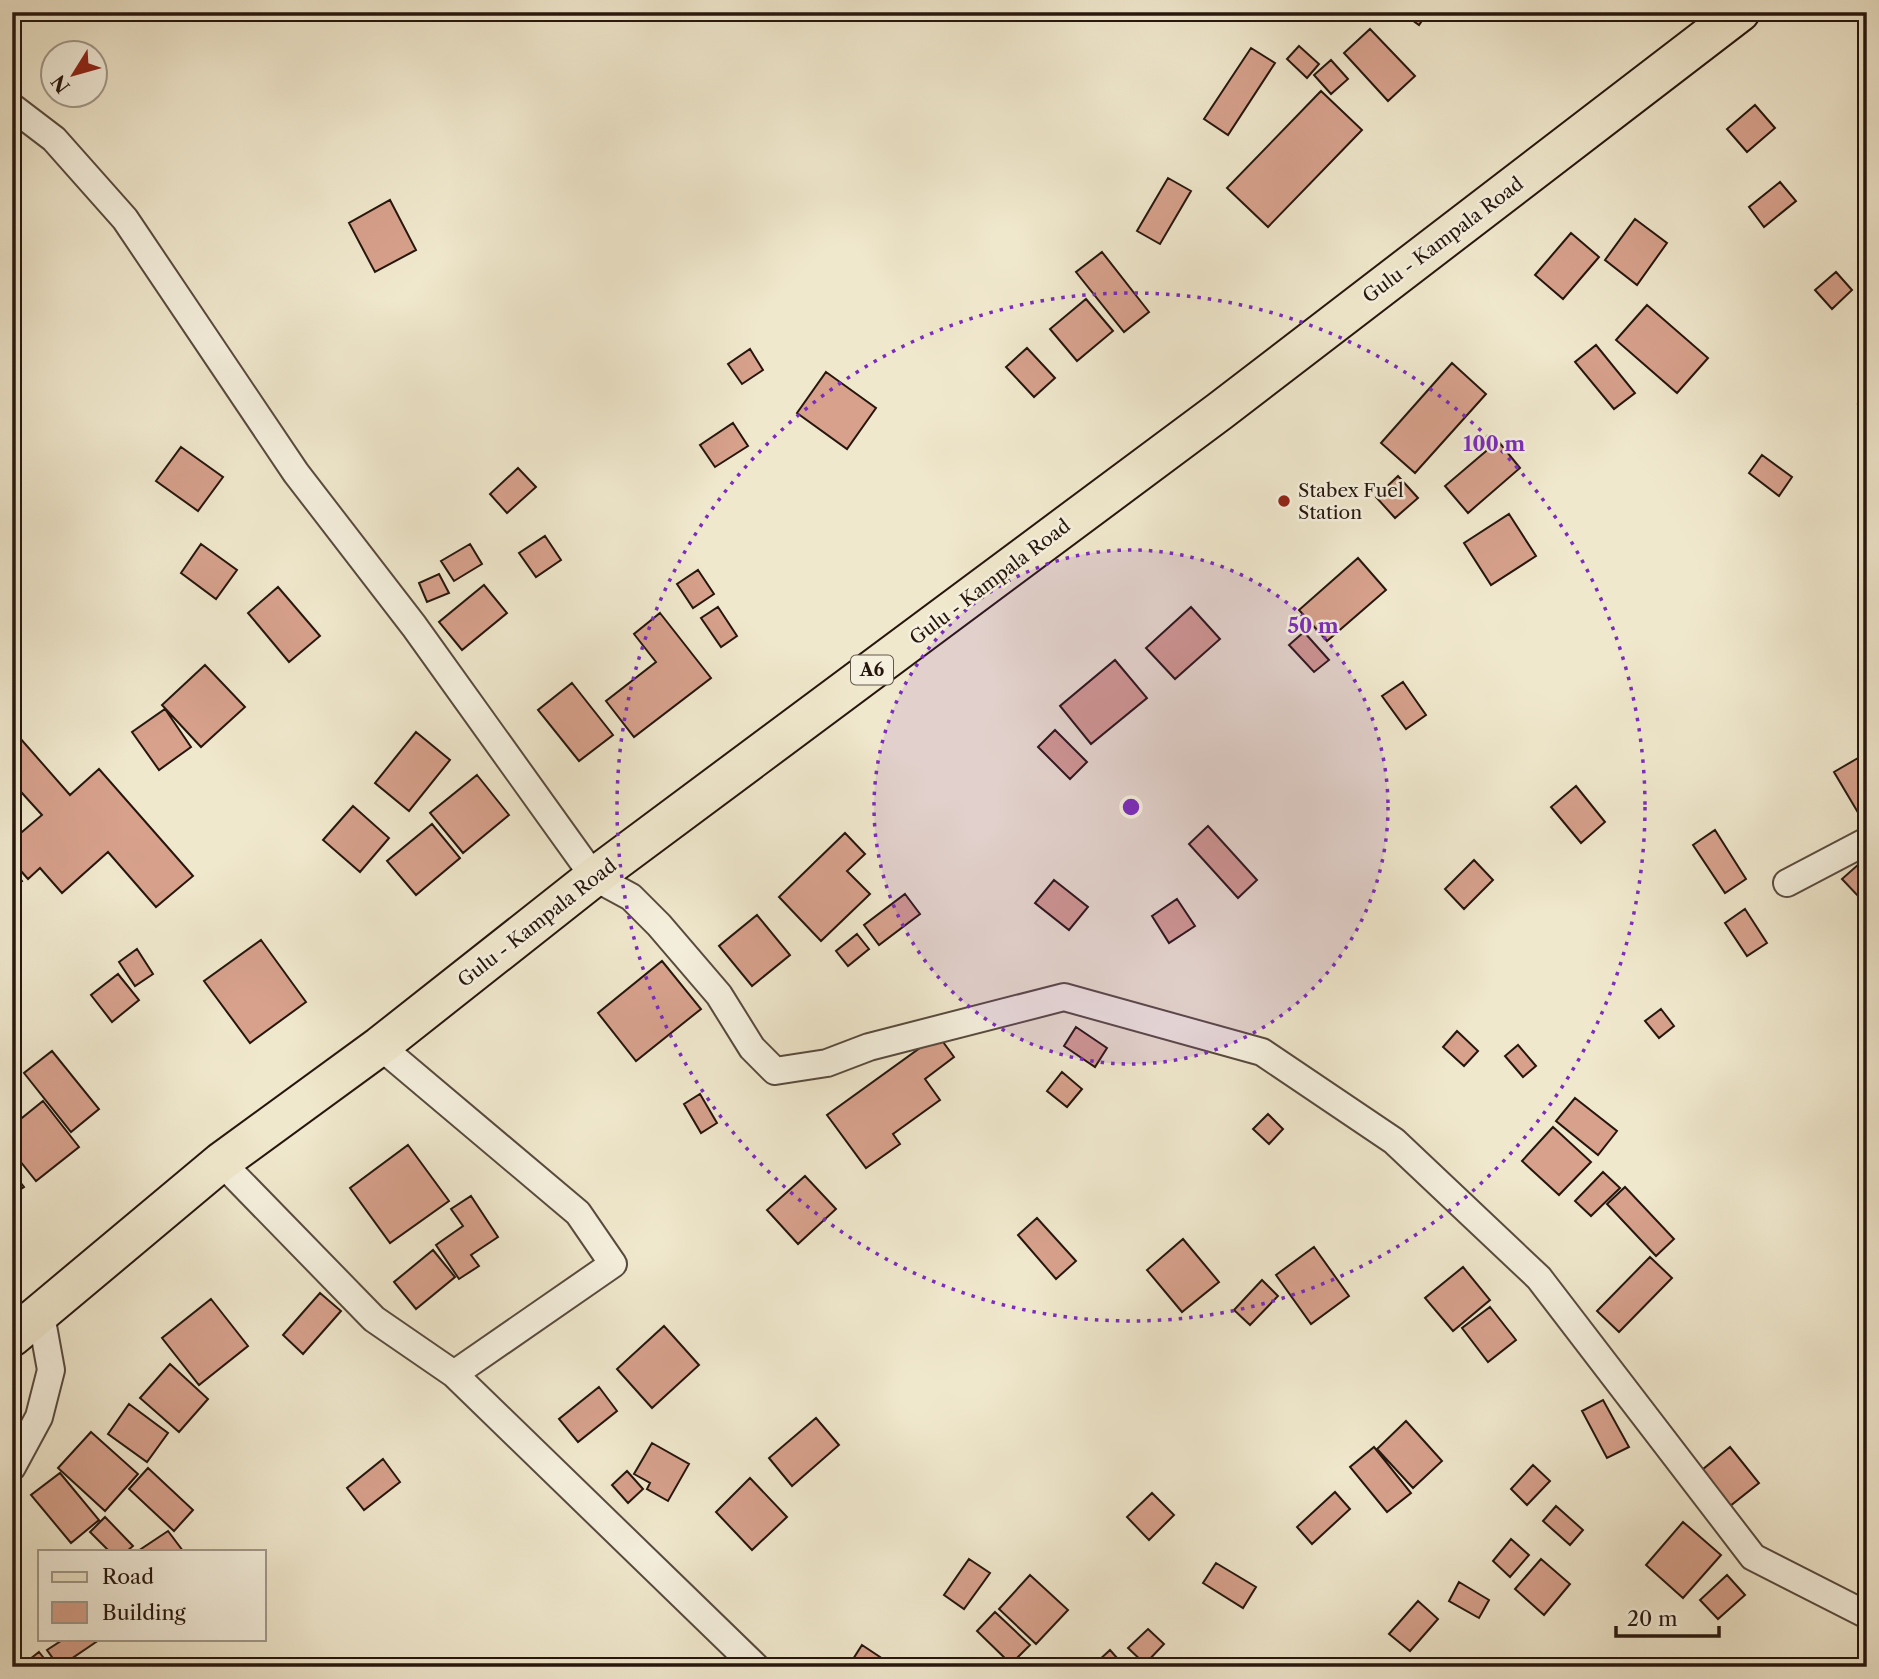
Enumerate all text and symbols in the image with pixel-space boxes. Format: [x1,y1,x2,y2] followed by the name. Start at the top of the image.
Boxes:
[38,38,108,108] north arrow
[47,70,75,97] text: N
[1358,172,1528,308] street label: Gulu - Kampala Road
[1463,431,1525,456] text: 100 m
[1298,479,1404,524] place label: Stabex Fuel Station
[1276,493,1292,509] marker: Stabex Fuel Station
[905,514,1075,650] street label: Gulu - Kampala Road
[1287,613,1339,638] text: 50 m
[851,656,893,684] road number: A6
[1119,795,1143,819] centre of rings
[453,854,621,992] street label: Gulu - Kampala Road
[38,1550,266,1640] legend
[102,1564,154,1589] text: Road
[1616,1595,1720,1639] scale bar
[102,1600,187,1625] text: Building
[1627,1606,1678,1631] text: 20 m

